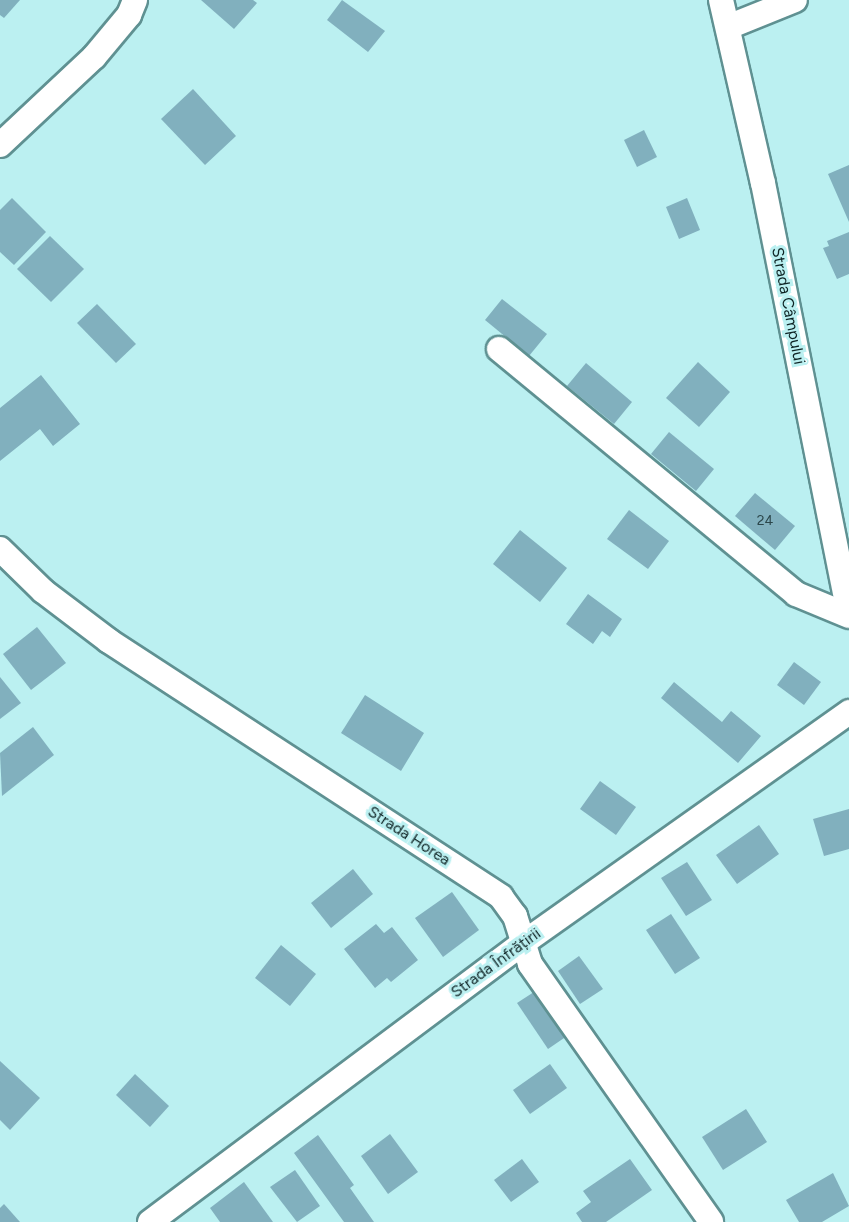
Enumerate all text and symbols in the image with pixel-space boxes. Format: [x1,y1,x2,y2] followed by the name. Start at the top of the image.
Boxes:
[767,246,809,366] street label: Strada Câmpului
[757,513,773,529] house number: 24
[364,802,454,870] street label: Strada Horea
[447,924,545,1002] street label: Strada Înfrățirii

